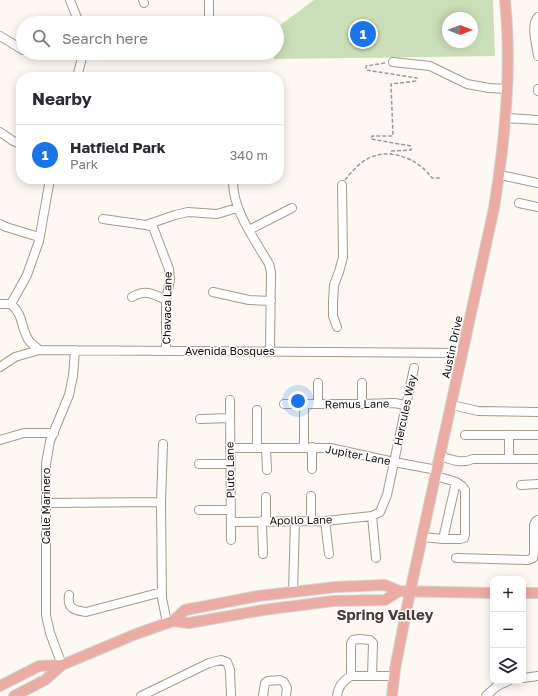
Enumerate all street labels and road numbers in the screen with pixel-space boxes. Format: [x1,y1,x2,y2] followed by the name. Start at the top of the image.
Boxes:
[159,271,174,345] street label: Chavaca Lane
[439,314,464,379] street label: Austin Drive
[185,344,275,357] street label: Avenida Bosques
[391,373,418,447] street label: Hercules Way
[325,396,389,411] street label: Remus Lane
[223,441,236,499] street label: Pluto Lane
[324,442,392,467] street label: Jupiter Lane
[39,467,52,544] street label: Calle Marinero
[269,512,332,527] street label: Apollo Lane

